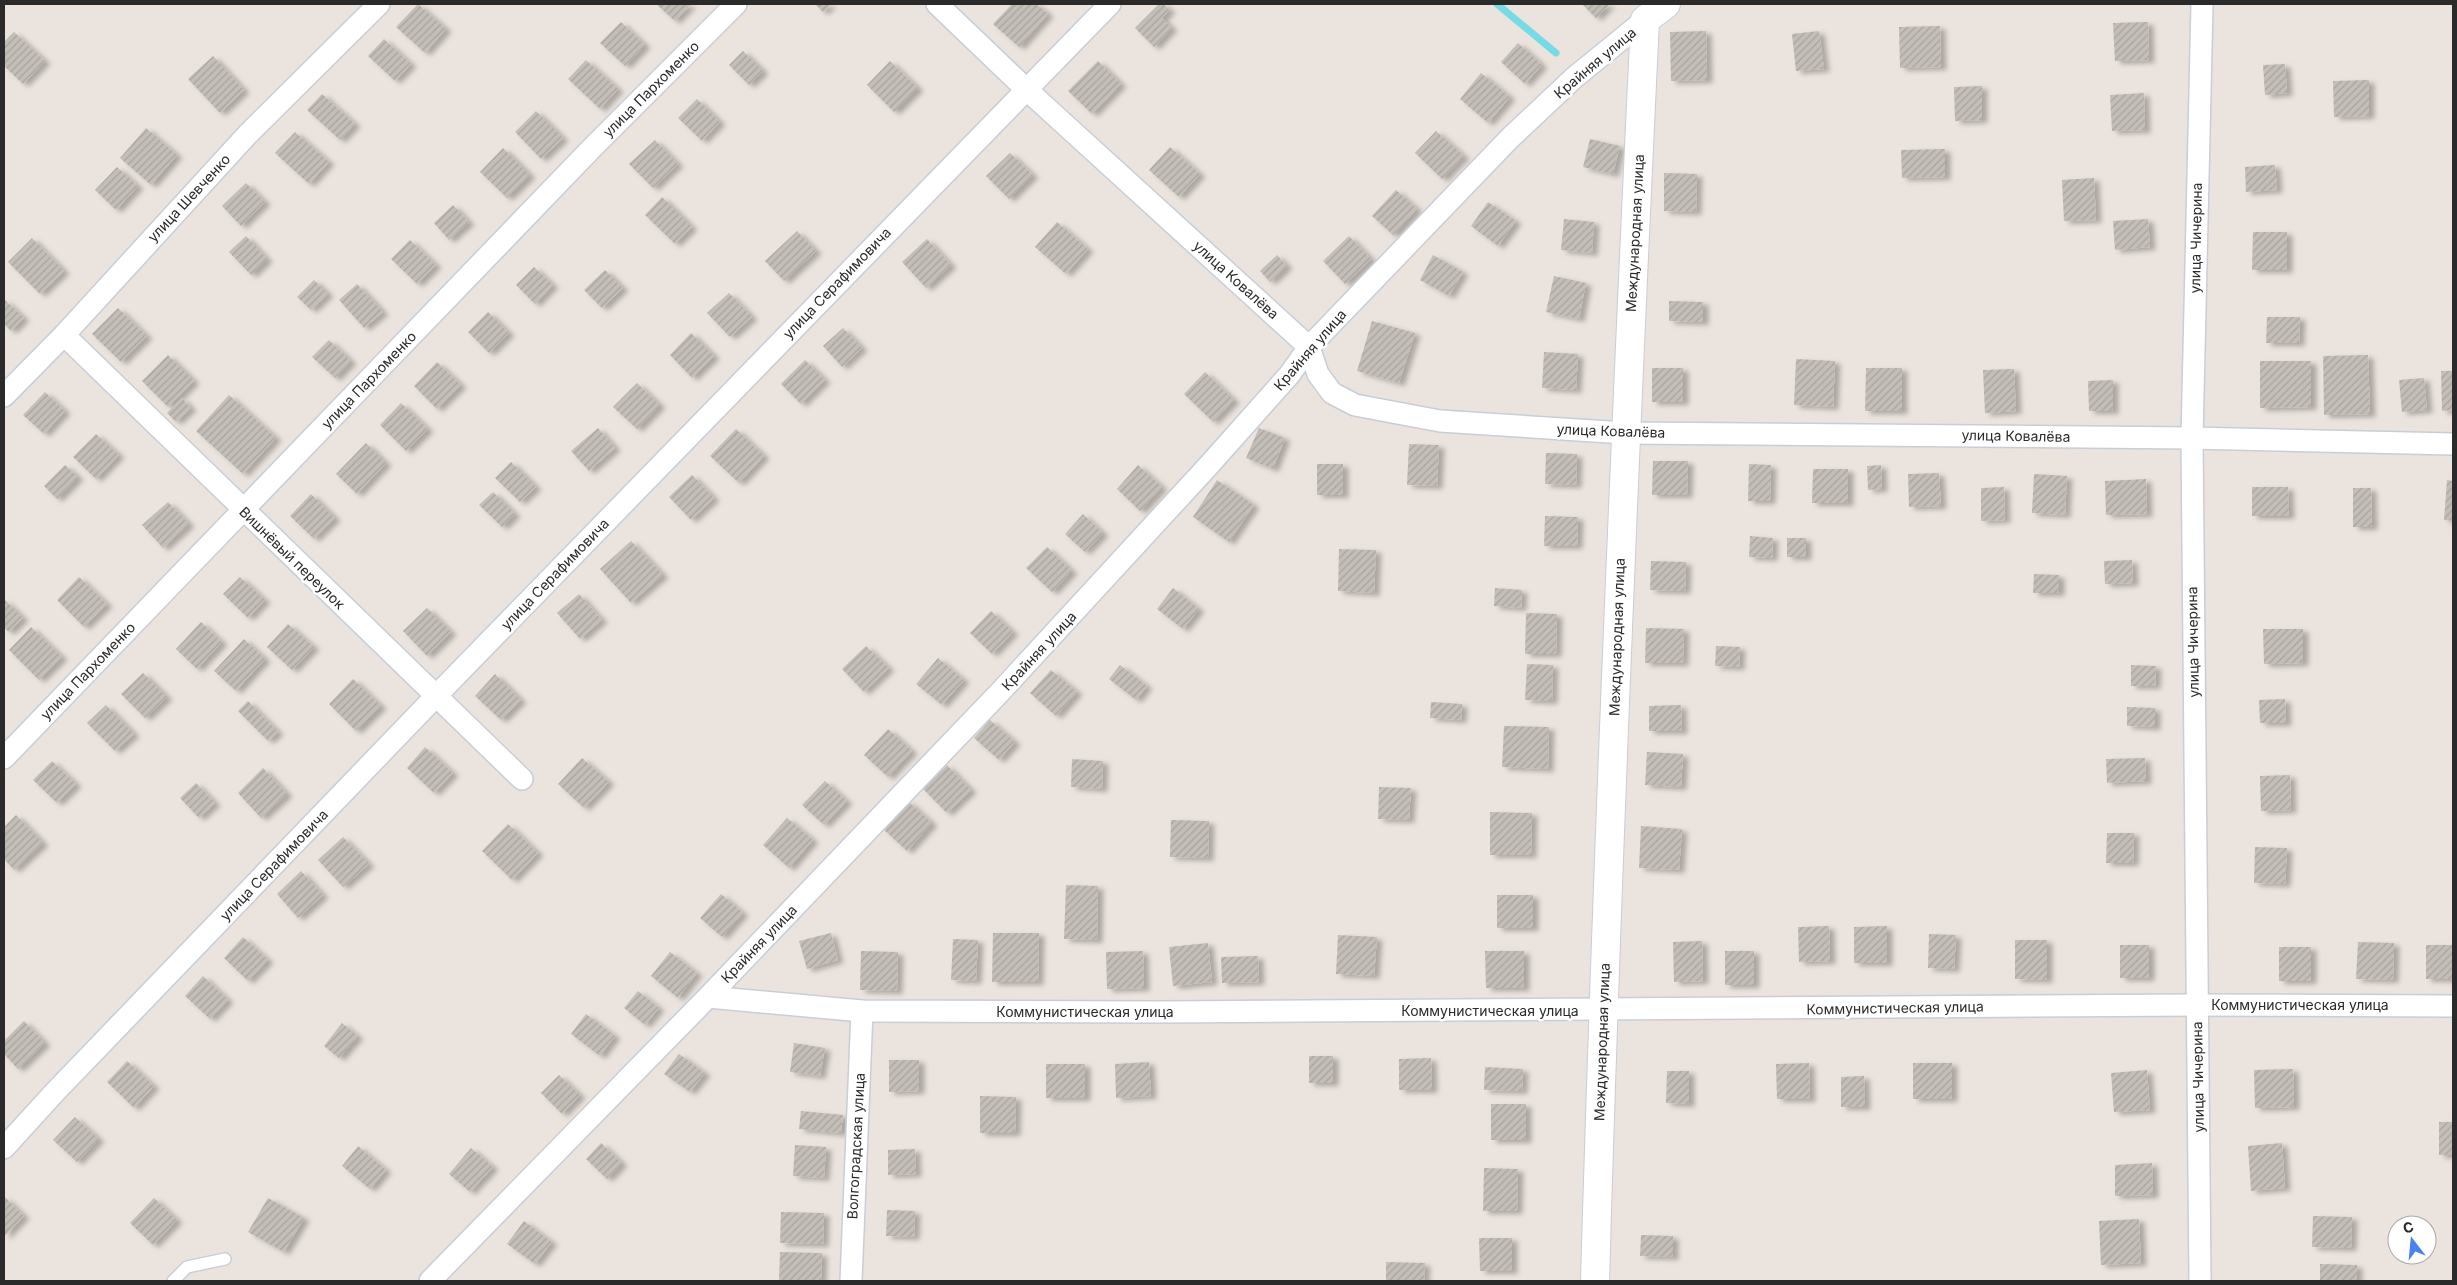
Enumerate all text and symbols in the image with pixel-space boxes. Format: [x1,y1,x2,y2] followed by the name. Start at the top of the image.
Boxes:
[1550,23,1639,102] street label: Крайняя улица
[599,37,702,140] street label: улица Пархоменко
[144,150,234,245] street label: улица Шевченко
[1622,154,1647,312] street label: Международная улица
[2186,182,2205,294] street label: улица Чичерина
[779,224,894,342] street label: улица Серафимовича
[1190,237,1282,322] street label: улица Ковалёва
[1270,306,1349,394] street label: Крайняя улица
[318,327,420,432] street label: улица Пархоменко
[1556,420,1666,441] street label: улица Ковалёва
[1962,426,2071,445] street label: улица Ковалёва
[236,503,349,613] street label: Вишнёвый переулок
[497,515,612,633] street label: улица Серафимовича
[1605,558,1628,716] street label: Международная улица
[2183,586,2202,698] street label: улица Чичерина
[998,608,1080,694] street label: Крайняя улица
[37,618,139,723] street label: улица Пархоменко
[216,806,331,924] street label: улица Серафимовича
[717,901,800,986] street label: Крайняя улица
[1590,963,1613,1121] street label: Международная улица
[2211,996,2389,1013] street label: Коммунистическая улица
[1806,997,1984,1018] street label: Коммунистическая улица
[1401,1002,1579,1019] street label: Коммунистическая улица
[996,1003,1174,1020] street label: Коммунистическая улица
[2188,1021,2207,1133] street label: улица Чичерина
[843,1072,868,1220] street label: Волгоградская улица
[2387,1215,2437,1265] north arrow
[2401,1217,2416,1237] text: С

